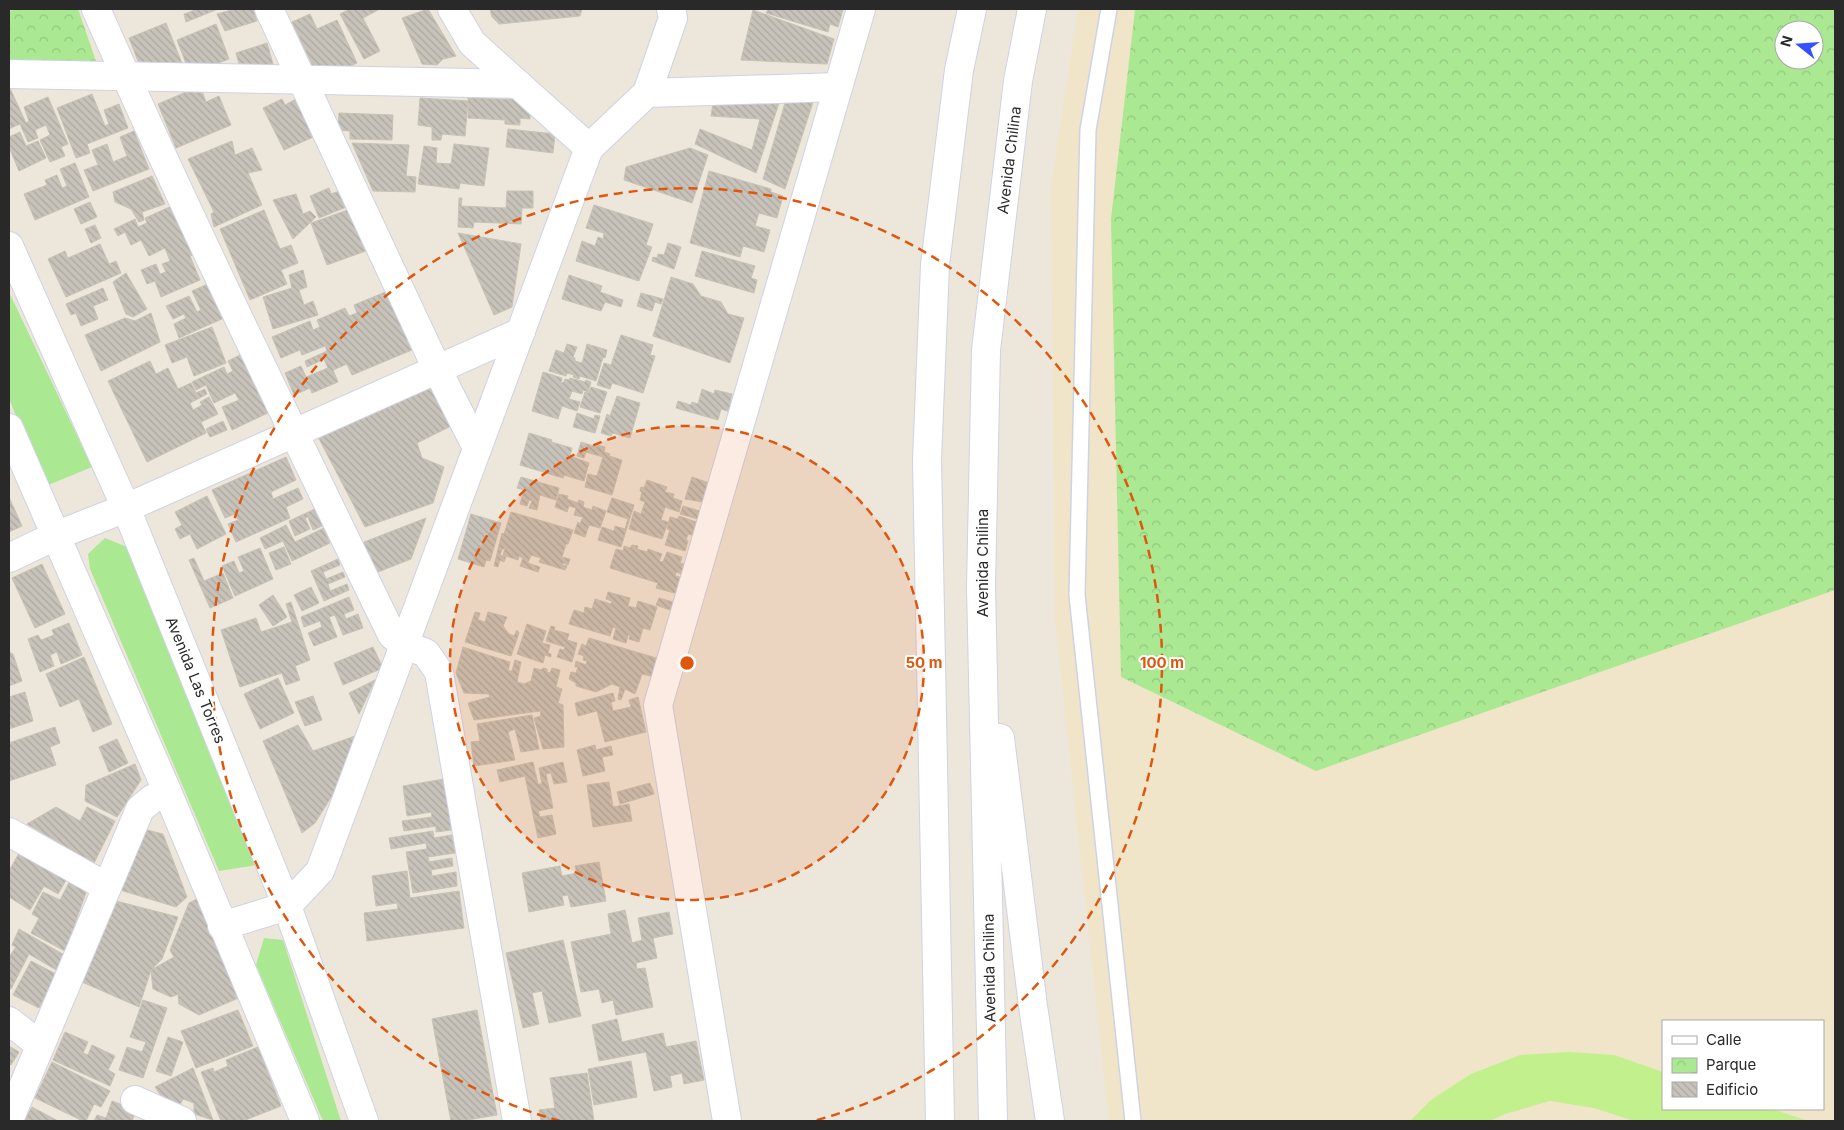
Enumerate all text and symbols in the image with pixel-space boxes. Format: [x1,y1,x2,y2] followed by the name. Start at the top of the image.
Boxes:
[1774,20,1824,70] north arrow
[1776,33,1796,49] text: N
[993,105,1025,215] street label: Avenida Chilina
[973,509,992,617] street label: Avenida Chilina
[162,614,230,746] street label: Avenida Las Torres
[906,653,942,672] text: 50 m
[1140,653,1184,672] text: 100 m
[678,654,696,672] centre of rings
[979,914,999,1022] street label: Avenida Chilina
[1662,1020,1824,1110] legend
[1706,1030,1741,1049] text: Calle
[1706,1055,1756,1074] text: Parque
[1706,1080,1758,1099] text: Edificio

